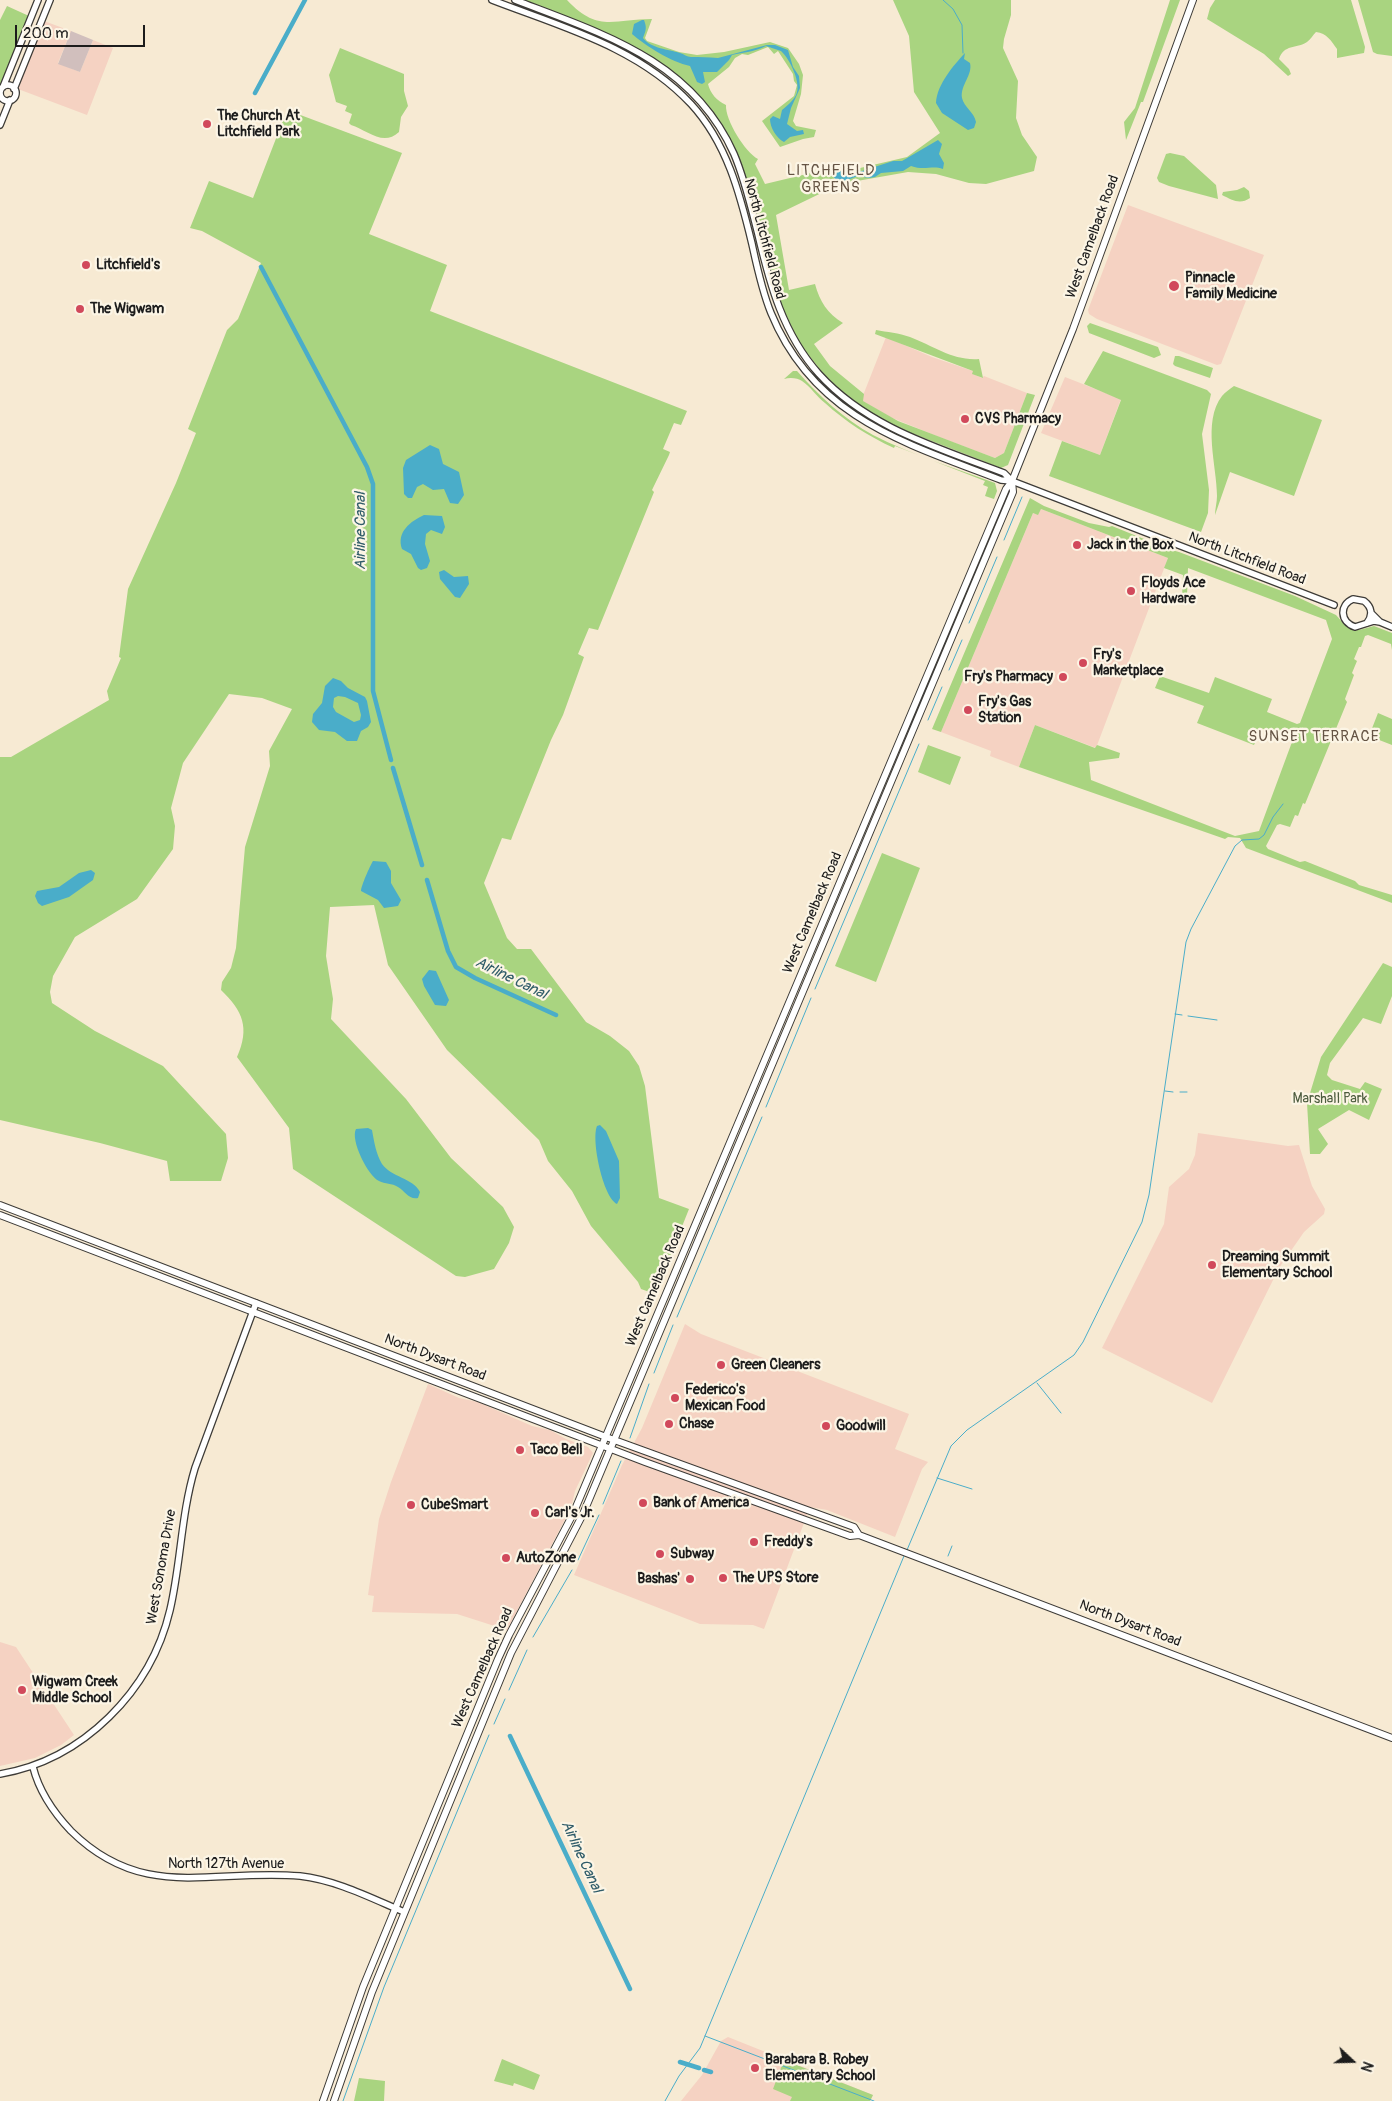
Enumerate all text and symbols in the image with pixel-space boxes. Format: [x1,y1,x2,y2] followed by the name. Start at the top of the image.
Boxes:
[18,15,148,47] scale bar
[23,24,68,43] text: 200 m
[217,108,300,140] place label: The Church At Litchfield Park
[201,118,213,130] marker: The Church At Litchfield Park
[785,162,877,197] district label: LITCHFIELD GREENS
[1063,173,1123,301] street label: West Camelback Road
[740,177,788,301] street label: North Litchfield Road
[96,257,160,273] place label: Litchfield's
[80,259,92,271] marker: Litchfield's
[1185,270,1277,302] place label: Pinnacle Family Medicine
[1167,279,1181,293] marker: Pinnacle Family Medicine
[90,301,164,317] place label: The Wigwam
[74,303,86,315] marker: The Wigwam
[975,411,1061,427] place label: CVS Pharmacy
[959,413,971,425] marker: CVS Pharmacy
[352,492,370,570] water label: Airline Canal
[1186,529,1308,589] street label: North Litchfield Road
[1087,537,1174,553] place label: Jack in the Box
[1071,539,1083,551] marker: Jack in the Box
[1141,575,1206,608] place label: Floyds Ace Hardware
[1125,585,1137,597] marker: Floyds Ace Hardware
[1093,647,1163,680] place label: Fry's Marketplace
[1077,657,1089,669] marker: Fry's Marketplace
[964,669,1053,685] place label: Fry's Pharmacy
[1057,671,1069,683] marker: Fry's Pharmacy
[978,694,1031,726] place label: Fry's Gas Station
[962,704,974,716] marker: Fry's Gas Station
[1247,728,1381,746] district label: SUNSET TERRACE
[780,850,846,976] street label: West Camelback Road
[472,954,550,1004] water label: Airline Canal
[1292,1091,1368,1107] park label: Marshall Park
[623,1223,689,1349] street label: West Camelback Road
[1222,1249,1333,1282] place label: Dreaming Summit Elementary School
[1206,1259,1218,1271] marker: Dreaming Summit Elementary School
[382,1331,488,1385] street label: North Dysart Road
[731,1357,821,1373] place label: Green Cleaners
[715,1359,727,1371] marker: Green Cleaners
[685,1382,765,1414] place label: Federico's Mexican Food
[669,1392,681,1404] marker: Federico's Mexican Food
[679,1416,714,1432] place label: Chase
[663,1418,675,1430] marker: Chase
[836,1418,886,1434] place label: Goodwill
[820,1420,832,1432] marker: Goodwill
[530,1442,583,1458] place label: Taco Bell
[514,1444,526,1456] marker: Taco Bell
[653,1495,749,1511] place label: Bank of America
[421,1497,488,1513] place label: CubeSmart
[637,1497,649,1509] marker: Bank of America
[405,1499,417,1511] marker: CubeSmart
[545,1505,594,1521] place label: Carl's Jr.
[529,1507,541,1519] marker: Carl's Jr.
[144,1508,180,1626] street label: West Sonoma Drive
[764,1534,812,1550] place label: Freddy's
[748,1536,760,1548] marker: Freddy's
[670,1546,714,1562] place label: Subway
[654,1548,666,1560] marker: Subway
[516,1550,576,1566] place label: AutoZone
[500,1552,512,1564] marker: AutoZone
[733,1570,818,1586] place label: The UPS Store
[637,1571,680,1587] place label: Bashas'
[717,1572,729,1584] marker: The UPS Store
[684,1573,696,1585] marker: Bashas'
[1077,1597,1183,1651] street label: North Dysart Road
[449,1605,517,1731] street label: West Camelback Road
[32,1674,118,1706] place label: Wigwam Creek Middle School
[16,1684,28,1696] marker: Wigwam Creek Middle School
[556,1818,606,1896] water label: Airline Canal
[168,1856,284,1872] street label: North 127th Avenue
[1327,2036,1377,2086] north arrow
[765,2052,876,2084] place label: Barabara B. Robey Elementary School
[1357,2059,1376,2074] text: N
[749,2062,761,2074] marker: Barabara B. Robey Elementary School

